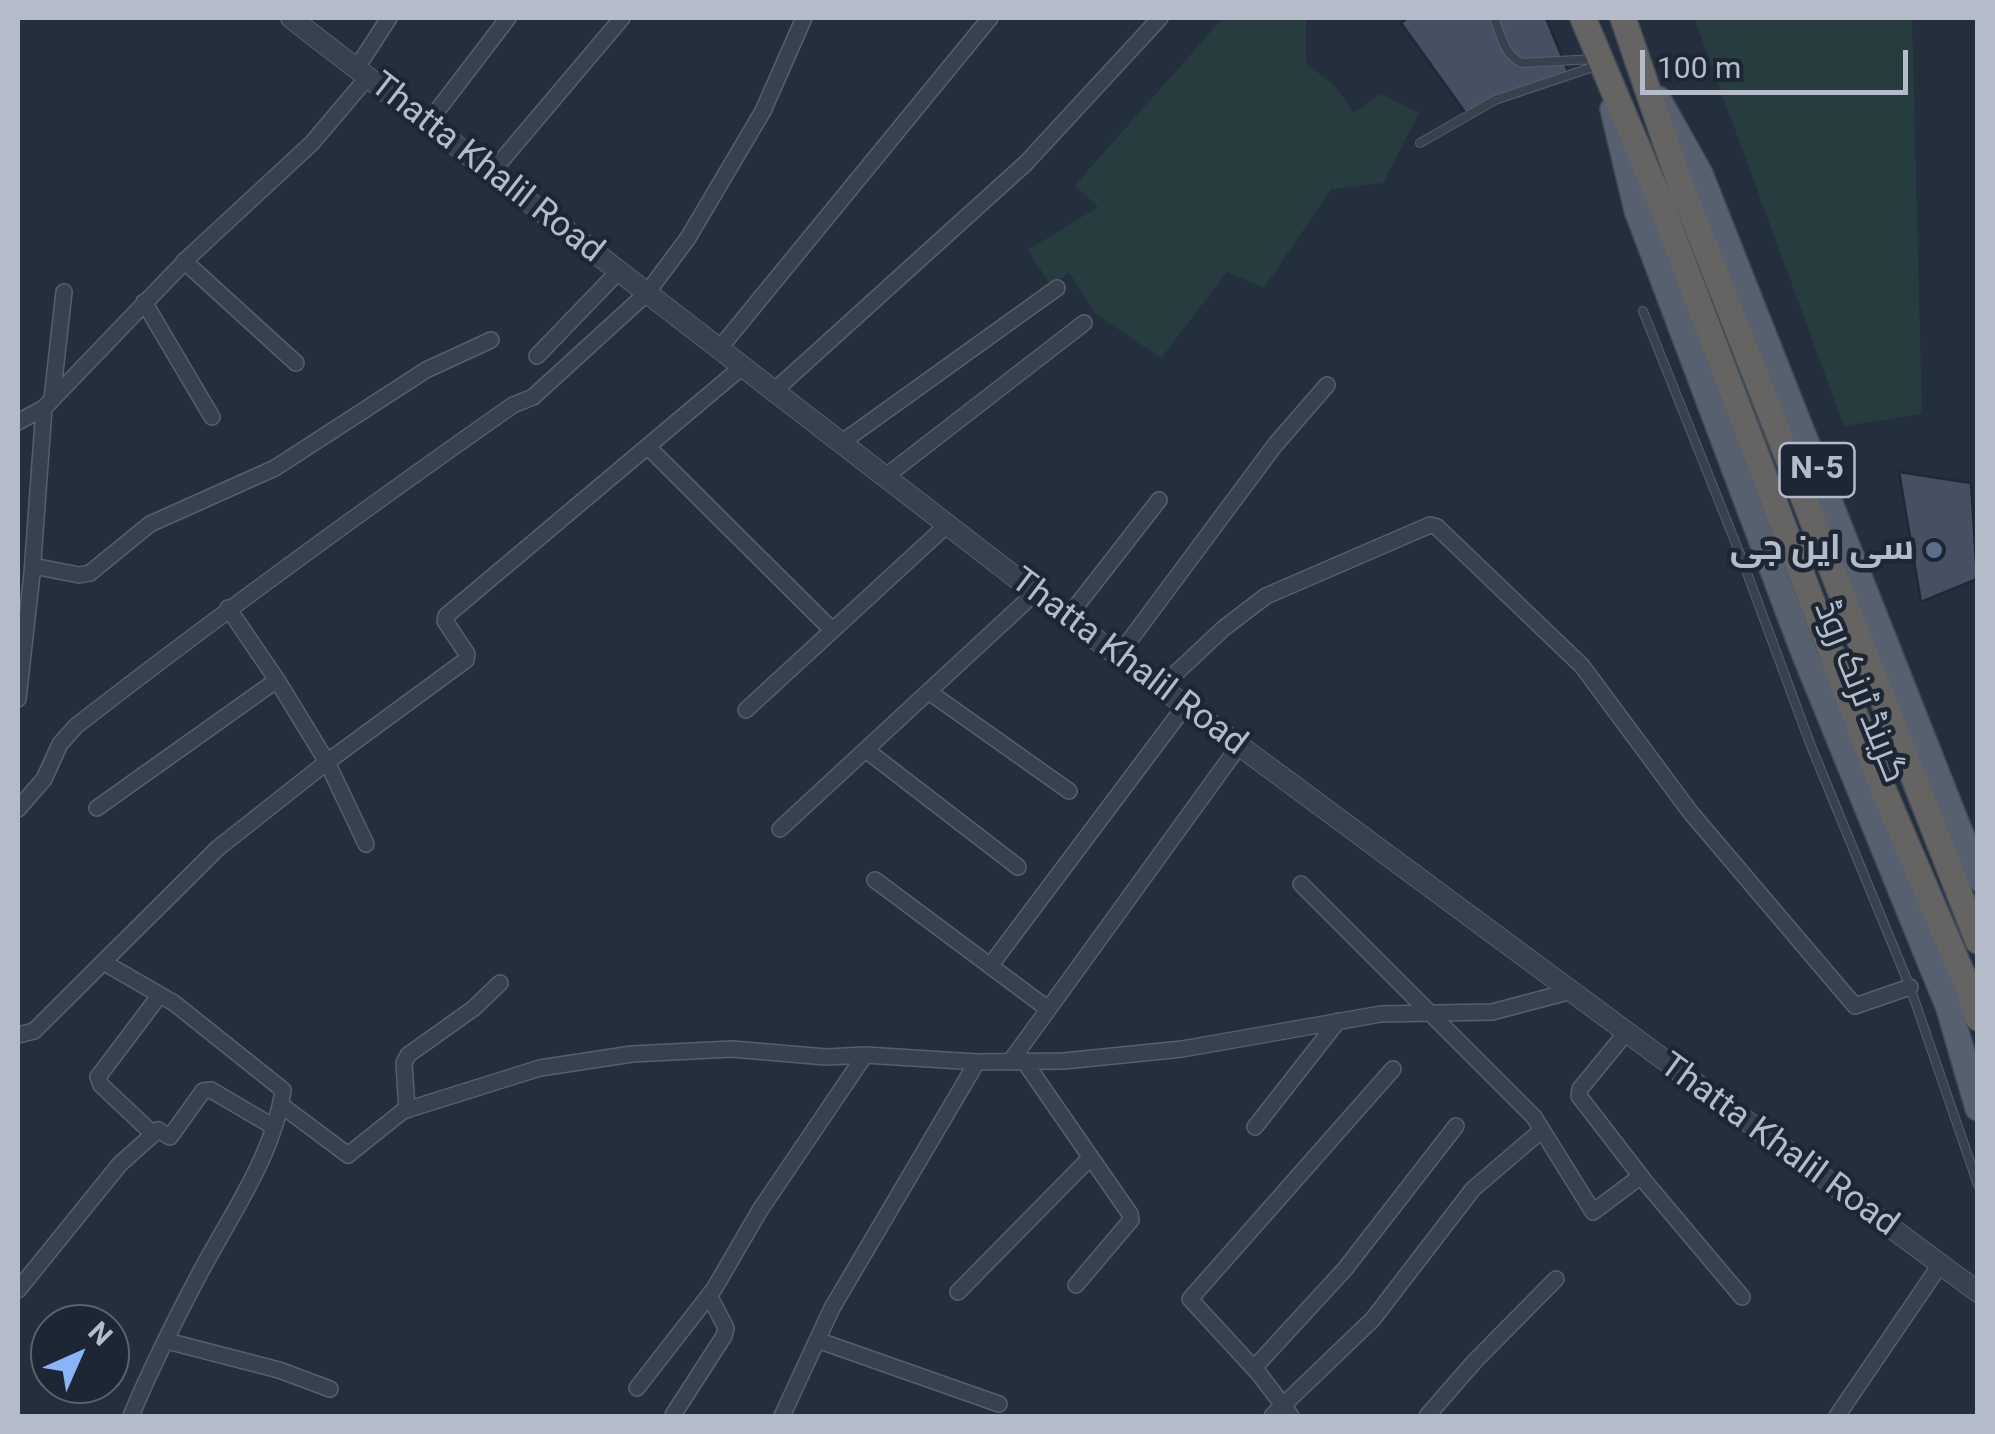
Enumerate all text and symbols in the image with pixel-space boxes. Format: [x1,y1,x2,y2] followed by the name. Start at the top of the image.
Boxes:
[1645,30,1912,92] scale bar
[1657,50,1741,85] text: 100 m
[361,65,611,273] street label: Thatta Khalil Road
[1780,443,1854,497] road number: N-5
[1730,529,1914,571] place label: سی این جی
[1923,539,1945,561] marker: سی این جی
[1002,561,1254,765] street label: Thatta Khalil Road
[1803,595,1915,789] street label: گرینڈ ٹرنک روڈ
[1651,1045,1905,1247] street label: Thatta Khalil Road
[30,1304,130,1404] north arrow
[81,1315,119,1352] text: N

